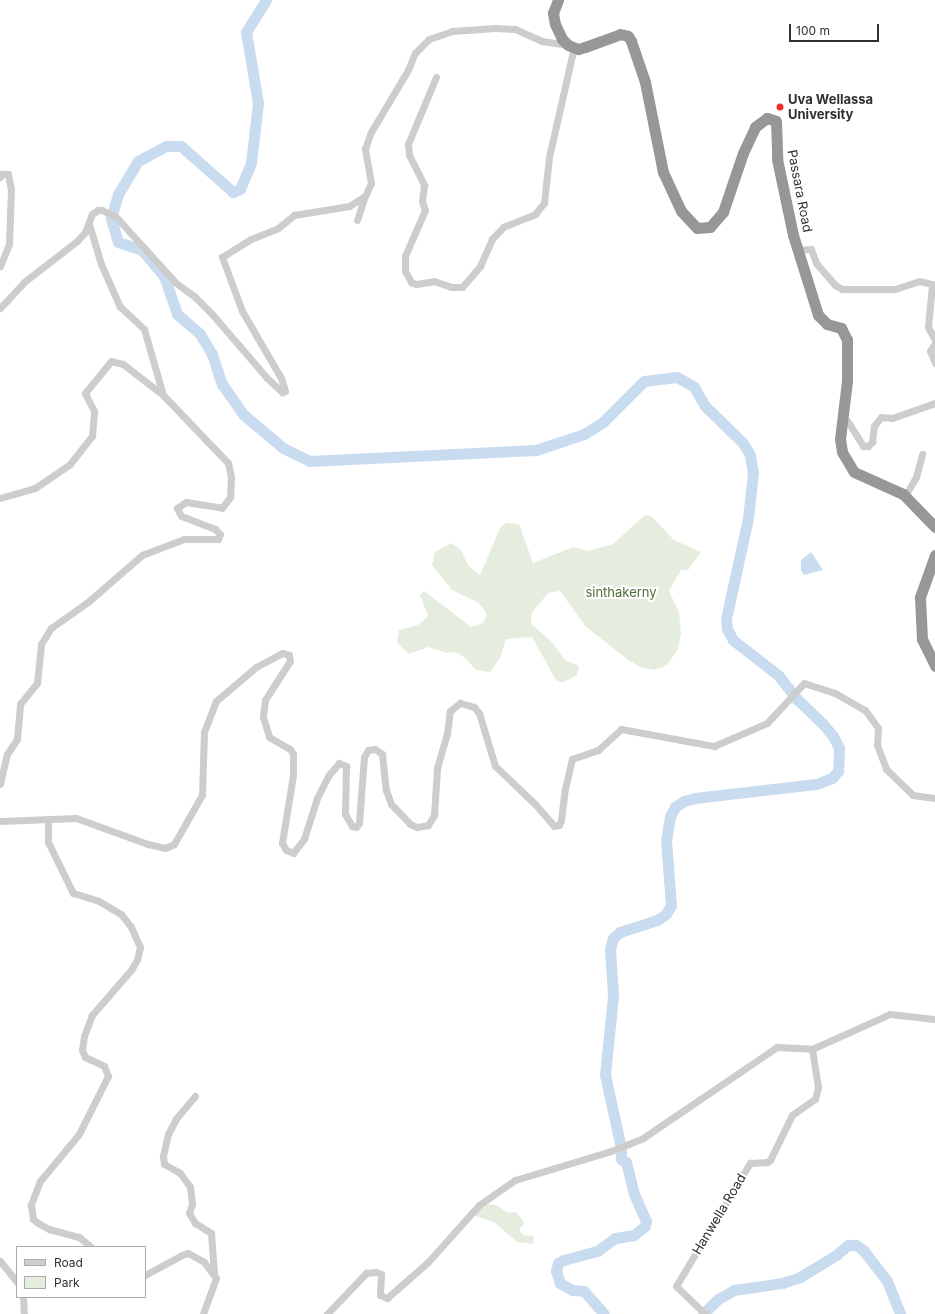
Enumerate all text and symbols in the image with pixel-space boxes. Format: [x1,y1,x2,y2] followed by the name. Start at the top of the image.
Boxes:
[791,16,881,42] scale bar
[796,23,830,38] text: 100 m
[788,92,873,123] place label: Uva Wellassa University
[775,102,785,112] marker: Uva Wellassa University
[784,148,816,234] street label: Passara Road
[585,584,657,600] park label: sinthakerny
[689,1171,749,1257] street label: Hanwella Road
[16,1246,146,1298] legend
[54,1255,83,1270] text: Road
[54,1275,80,1290] text: Park

